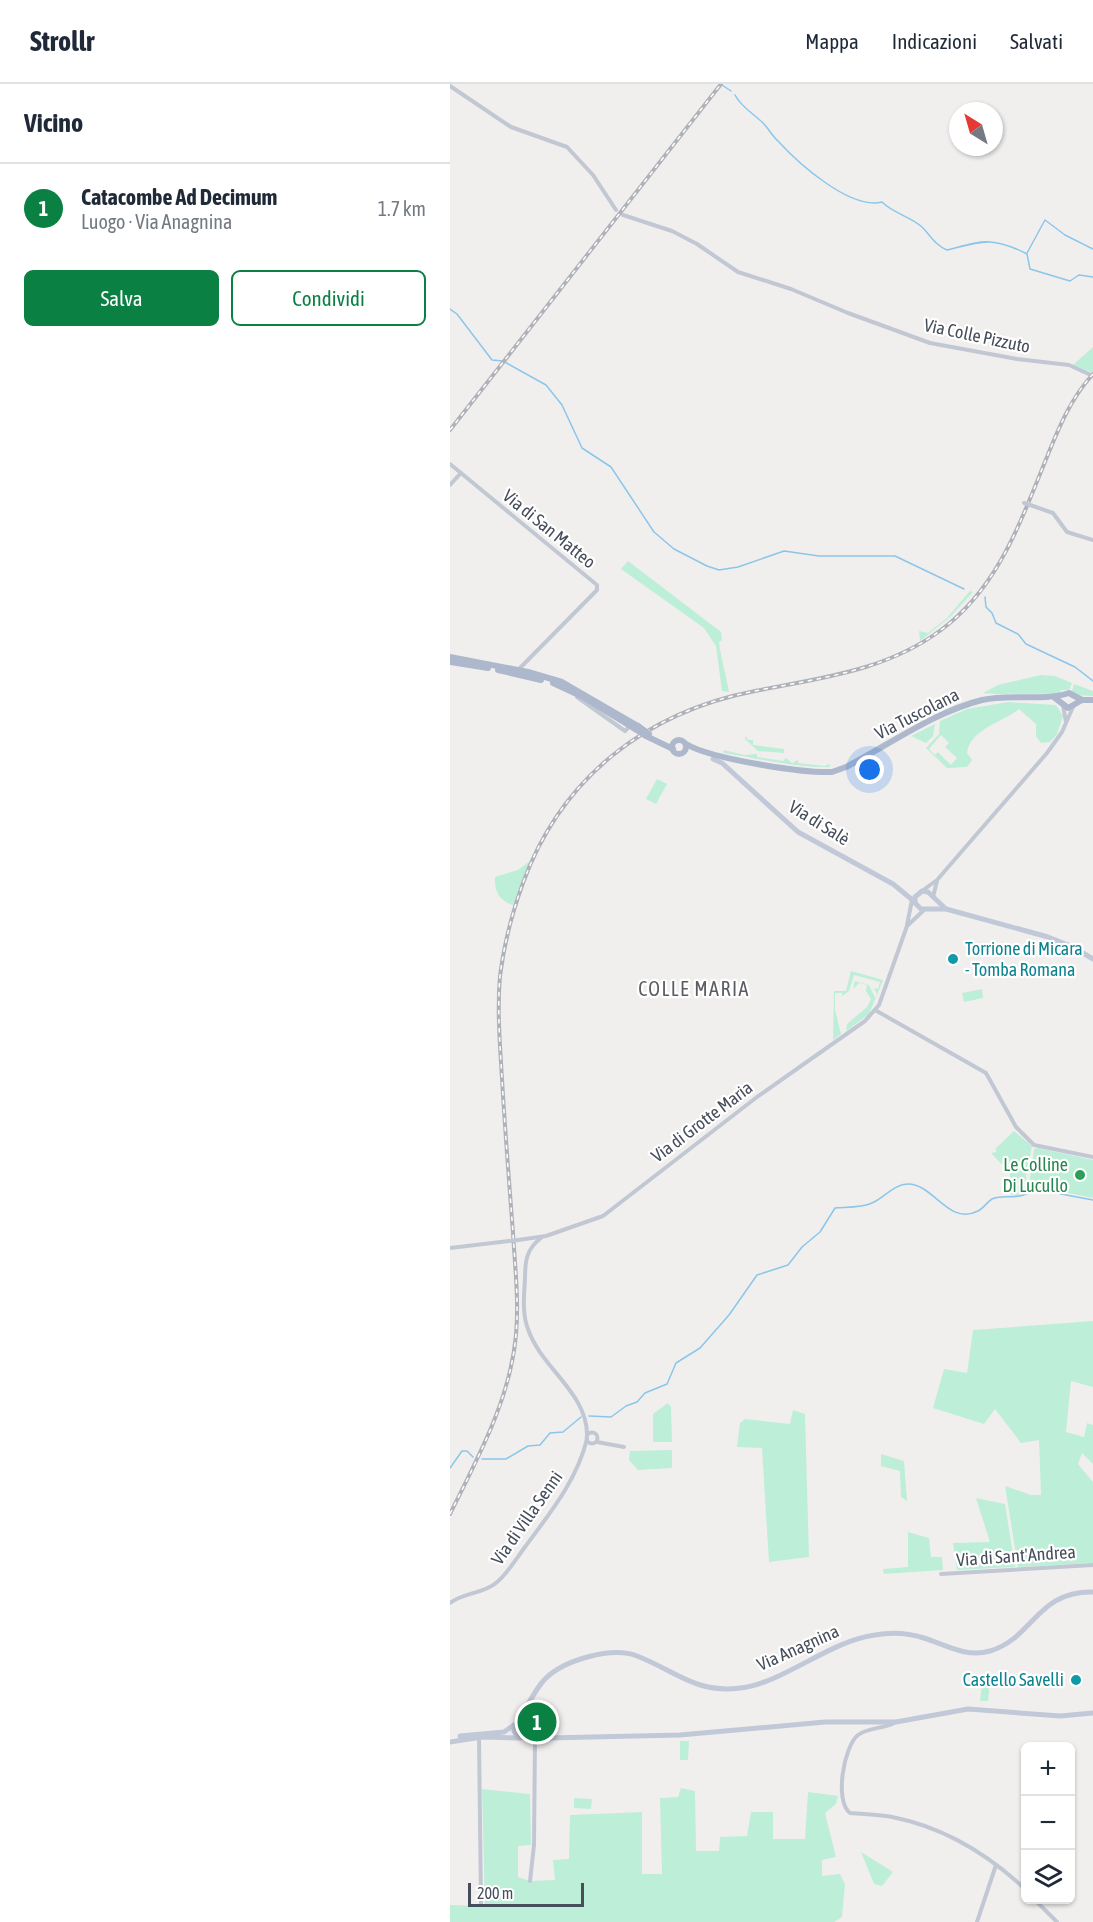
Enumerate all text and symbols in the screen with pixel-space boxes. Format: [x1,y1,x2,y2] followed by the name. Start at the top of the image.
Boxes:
[30,25,94,57] text: Strollr
[805,29,859,53] text: Mappa
[892,29,977,53] text: Indicazioni
[1010,29,1063,53] text: Salvati
[949,102,1003,156] north arrow
[24,108,83,138] text: Vicino
[81,184,277,210] text: Catacombe Ad Decimum
[39,197,48,220] text: 1
[378,197,426,220] text: 1.7 km
[81,210,232,233] text: Luogo · Via Anagnina
[24,270,219,326] button: Salva
[231,270,426,326] button: Condividi
[922,314,1032,357] street label: Via Colle Pizzuto
[499,485,600,572] street label: Via di San Matteo
[871,683,962,744] street label: Via Tuscolana
[855,755,884,784] your location
[785,796,854,849] street label: Via di Salè
[965,938,1083,980] place label: Torrione di Micara - Tomba Romana
[946,952,960,966] marker: Torrione di Micara - Tomba Romana
[638,977,750,1000] district label: COLLE MARIA
[647,1077,756,1166] street label: Via di Grotte Maria
[1002,1154,1068,1196] place label: Le Colline Di Lucullo
[1073,1168,1087,1182] marker: Le Colline Di Lucullo
[487,1467,567,1569] street label: Via di Villa Senni
[956,1541,1076,1570] street label: Via di Sant'Andrea
[754,1620,842,1675] street label: Via Anagnina
[963,1669,1064,1690] place label: Castello Savelli
[1069,1673,1083,1687] marker: Castello Savelli
[518,1700,556,1744] pin: 1
[1021,1742,1075,1904] map controls
[1021,1742,1075,1796] button: +
[1021,1796,1075,1850] button: −
[1021,1850,1075,1904] button: layers
[468,1880,584,1908] scale bar
[477,1884,513,1902] text: 200 m

